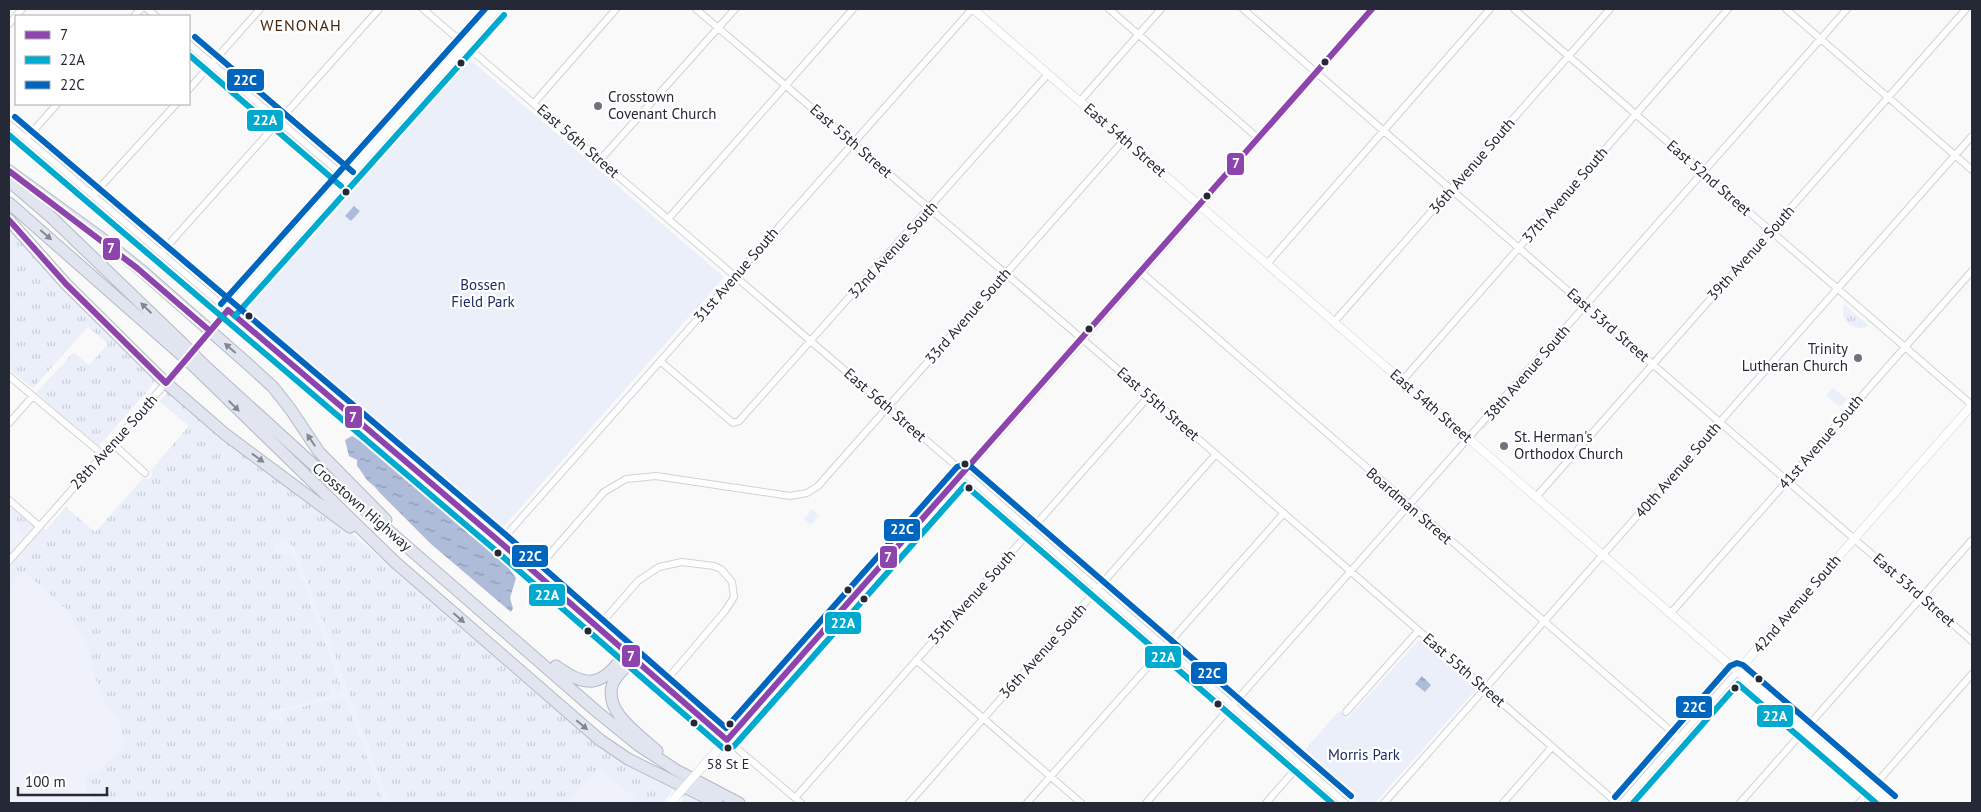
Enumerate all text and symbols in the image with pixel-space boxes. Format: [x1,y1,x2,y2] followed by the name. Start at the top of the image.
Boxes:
[15,15,190,105] legend
[260,15,342,35] district label: WENONAH
[60,25,68,44] text: 7
[60,50,85,69] text: 22A
[1320,57,1330,67] unlabelled marker
[456,58,466,68] unlabelled marker
[226,68,265,92] line badge: 22C
[233,71,257,89] text: 22C
[60,75,85,94] text: 22C
[608,87,716,123] place label: Crosstown Covenant Church
[1080,99,1170,181] street label: East 54th Street
[533,100,623,182] street label: East 56th Street
[592,100,604,112] marker: Crosstown Covenant Church
[806,100,896,182] street label: East 55th Street
[246,109,284,132] line badge: 22A
[253,111,278,129] text: 22A
[1425,114,1519,218] street label: 36th Avenue South
[1663,136,1755,220] street label: East 52nd Street
[1518,143,1611,247] street label: 37th Avenue South
[1226,152,1245,176] line badge: 7
[1232,154,1240,172] text: 7
[341,187,351,197] unlabelled marker
[1202,191,1212,201] unlabelled marker
[844,197,941,302] street label: 32nd Avenue South
[1703,201,1798,304] street label: 39th Avenue South
[689,223,782,326] street label: 31st Avenue South
[40,229,53,240] one-way arrow
[102,237,121,261] line badge: 7
[107,239,115,257] text: 7
[921,264,1015,368] street label: 33rd Avenue South
[451,275,516,311] park label: Bossen Field Park
[1563,284,1653,365] street label: East 53rd Street
[140,302,152,314] one-way arrow
[244,311,254,321] unlabelled marker
[1480,321,1574,425] street label: 38th Avenue South
[1084,324,1094,334] unlabelled marker
[1742,339,1848,375] place label: Trinity Lutheran Church
[223,342,236,353] one-way arrow
[1852,352,1864,364] marker: Trinity Lutheran Church
[1113,363,1203,445] street label: East 55th Street
[840,364,930,446] street label: East 56th Street
[1386,365,1476,447] street label: East 54th Street
[66,390,161,493] street label: 28th Avenue South
[1774,390,1867,493] street label: 41st Avenue South
[228,400,240,412] one-way arrow
[344,405,363,429] line badge: 7
[349,408,357,426] text: 7
[1631,418,1725,522] street label: 40th Avenue South
[1514,427,1623,463] place label: St. Herman's Orthodox Church
[306,433,316,447] one-way arrow
[1498,440,1510,452] marker: St. Herman's Orthodox Church
[251,453,264,464] one-way arrow
[309,458,416,555] street label: Crosstown Highway
[960,459,970,469] unlabelled marker
[1363,463,1456,548] street label: Boardman Street
[964,483,974,493] unlabelled marker
[883,518,921,542] line badge: 22C
[890,520,914,538] text: 22C
[511,544,549,568] line badge: 22C
[879,545,898,569] line badge: 7
[924,545,1019,648] street label: 35th Avenue South
[518,547,542,565] text: 22C
[493,548,503,558] unlabelled marker
[884,548,892,566] text: 7
[1869,549,1959,630] street label: East 53rd Street
[1749,551,1845,657] street label: 42nd Avenue South
[528,583,566,607] line badge: 22A
[843,585,853,595] unlabelled marker
[535,586,560,604] text: 22A
[859,594,869,604] unlabelled marker
[995,599,1090,702] street label: 36th Avenue South
[824,611,862,635] line badge: 22A
[453,613,466,624] one-way arrow
[831,614,856,632] text: 22A
[583,626,593,636] unlabelled marker
[1419,629,1509,711] street label: East 55th Street
[621,644,641,668] line badge: 7
[1144,645,1182,669] line badge: 22A
[627,647,635,665] text: 7
[1151,648,1176,666] text: 22A
[1190,661,1228,685] line badge: 22C
[1197,664,1221,682] text: 22C
[1754,674,1764,684] unlabelled marker
[1730,683,1740,693] unlabelled marker
[1675,695,1713,719] line badge: 22C
[1682,698,1706,716] text: 22C
[1213,699,1223,709] unlabelled marker
[1756,704,1794,728] line badge: 22A
[1763,707,1788,725] text: 22A
[689,718,699,728] unlabelled marker
[575,719,588,730] one-way arrow
[725,719,735,729] unlabelled marker
[723,743,733,753] marker: 58 St E
[1328,745,1401,764] park label: Morris Park
[707,755,749,773] place label: 58 St E
[18,764,106,796] scale bar
[25,772,66,791] text: 100 m

